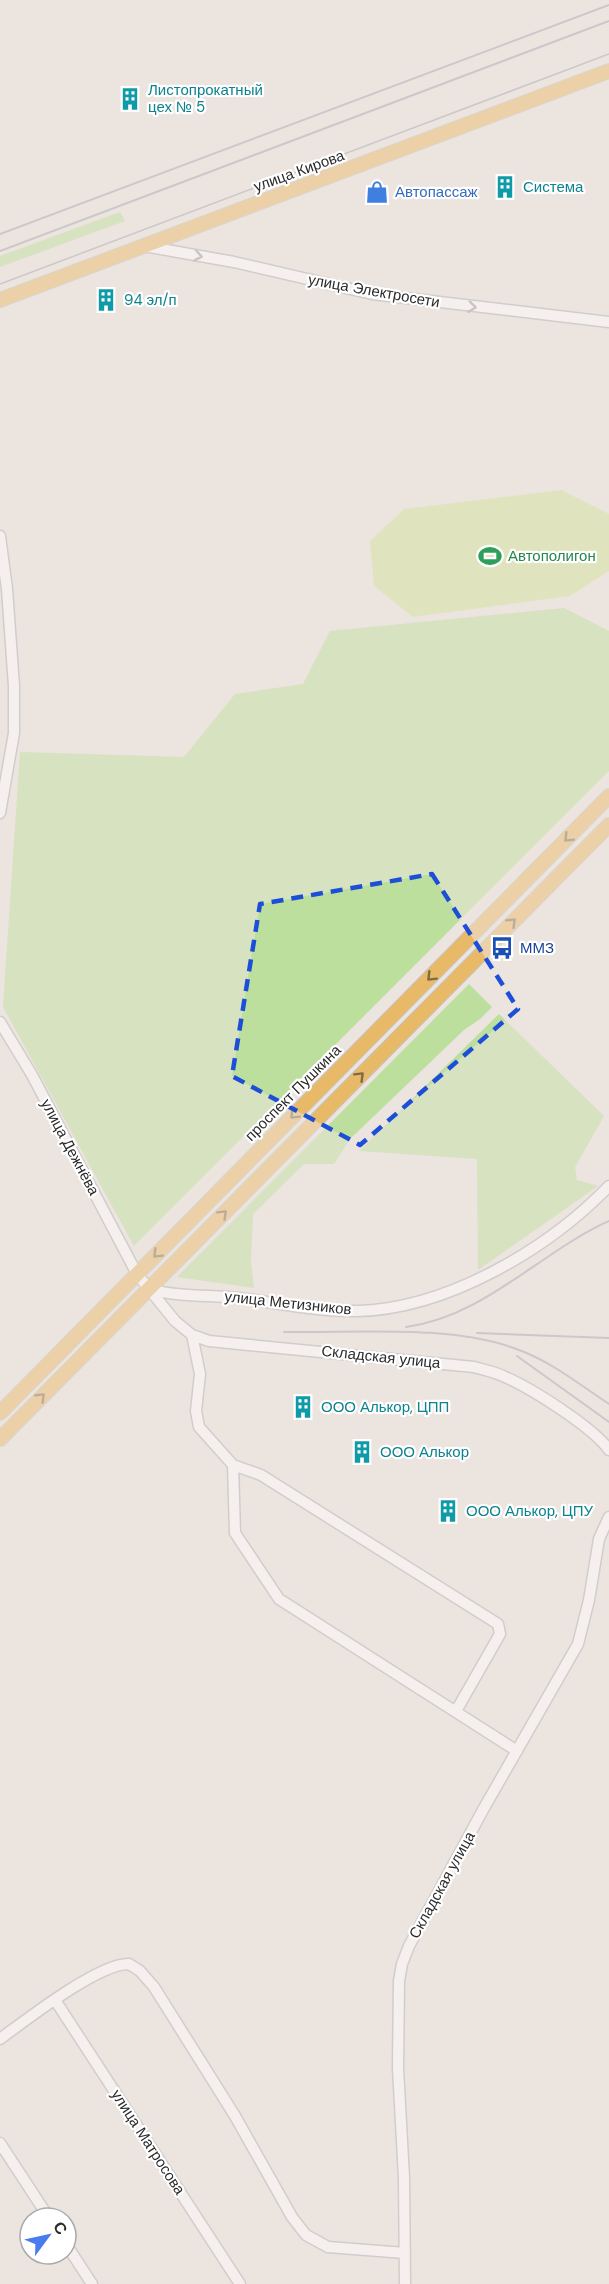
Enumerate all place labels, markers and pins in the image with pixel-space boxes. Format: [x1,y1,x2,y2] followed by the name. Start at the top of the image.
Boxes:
[148,80,263,117] place label: Листопрокатный цех № 5
[117,86,143,112] building icon: Листопрокатный цех № 5
[492,174,518,200] building icon: Система
[523,177,584,197] place label: Система
[364,179,390,205] shop icon: Автопассаж
[395,182,478,202] place label: Автопассаж
[93,287,119,313] building icon: 94 эл/п
[124,290,177,310] place label: 94 эл/п
[477,543,503,569] sports icon: Автополигон
[508,546,596,566] place label: Автополигон
[489,935,515,961] bus stop icon: ММЗ
[520,938,554,958] place label: ММЗ
[290,1394,316,1420] building icon: ООО Алькор, ЦПП
[321,1397,449,1417] place label: ООО Алькор, ЦПП
[349,1439,375,1465] building icon: ООО Алькор
[380,1442,469,1462] place label: ООО Алькор
[435,1498,461,1524] building icon: ООО Алькор, ЦПУ
[466,1501,594,1521] place label: ООО Алькор, ЦПУ

